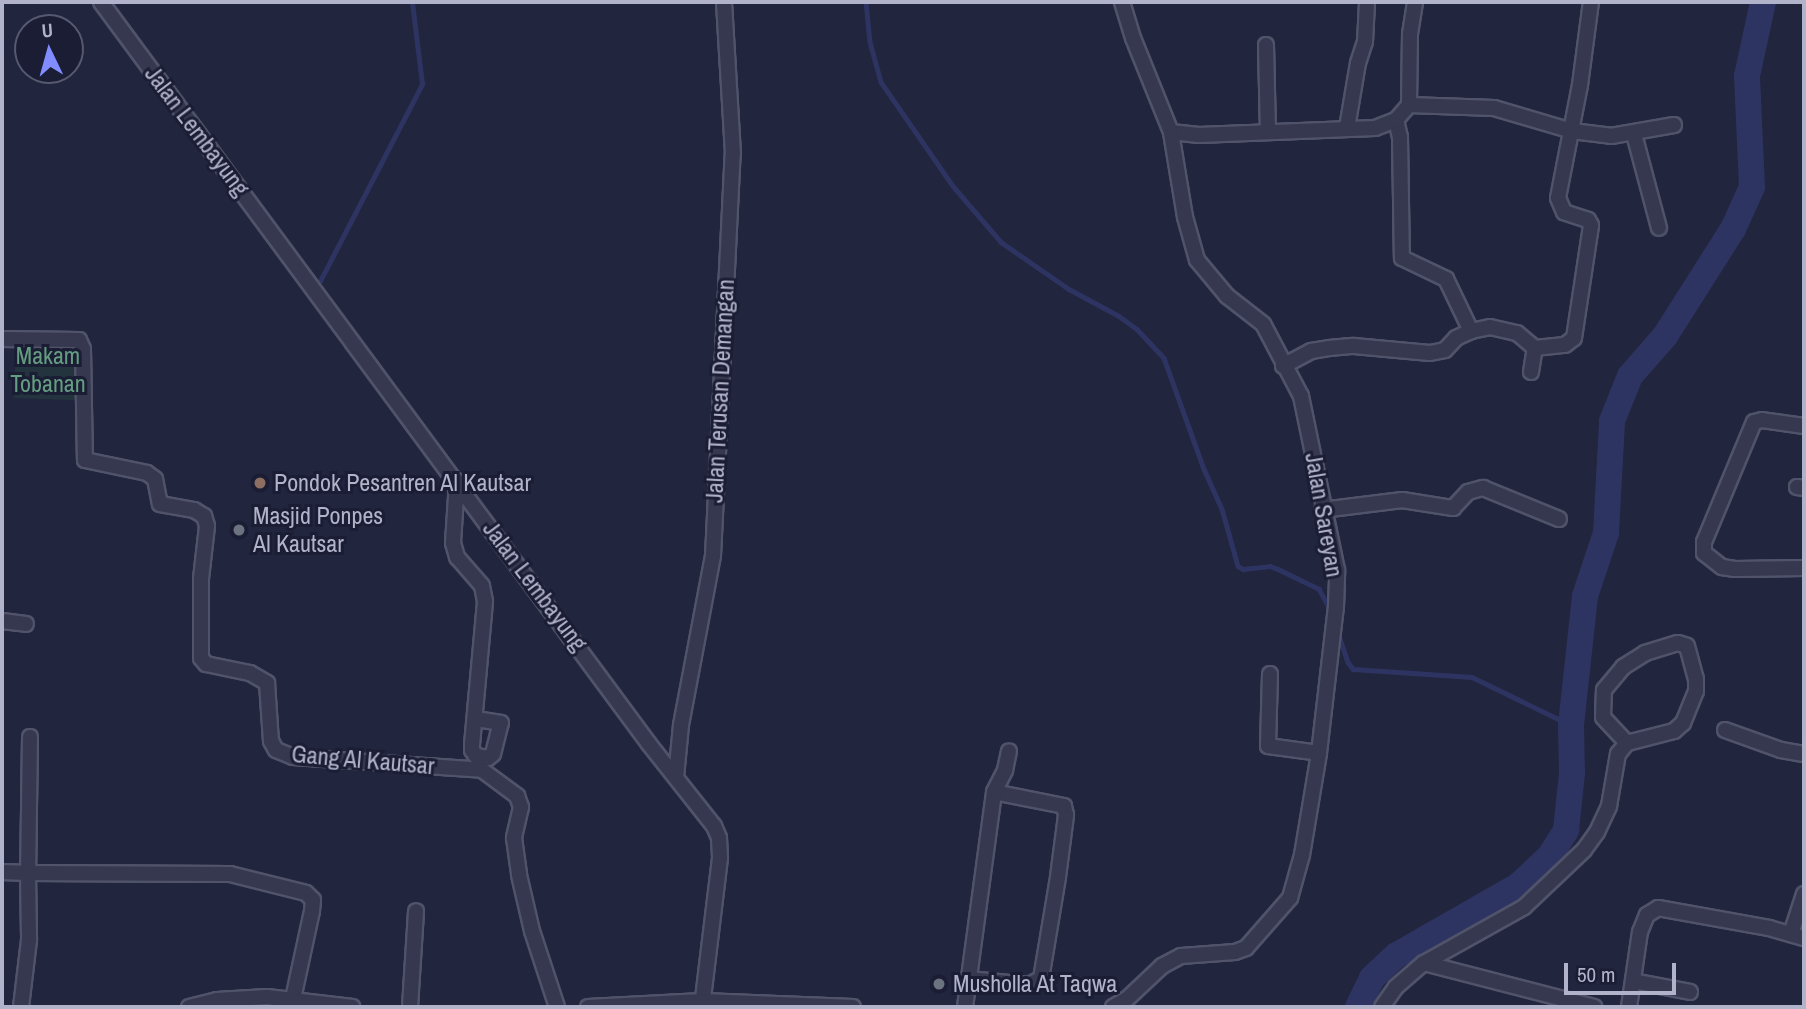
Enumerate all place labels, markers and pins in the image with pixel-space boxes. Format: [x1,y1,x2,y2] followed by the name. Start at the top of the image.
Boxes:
[274,469,532,497] place label: Pondok Pesantren Al Kautsar
[252,475,268,491] marker: Pondok Pesantren Al Kautsar
[253,502,383,558] place label: Masjid Ponpes Al Kautsar
[231,522,247,538] marker: Masjid Ponpes Al Kautsar
[953,970,1119,998] place label: Musholla At Taqwa
[931,976,947,992] marker: Musholla At Taqwa

